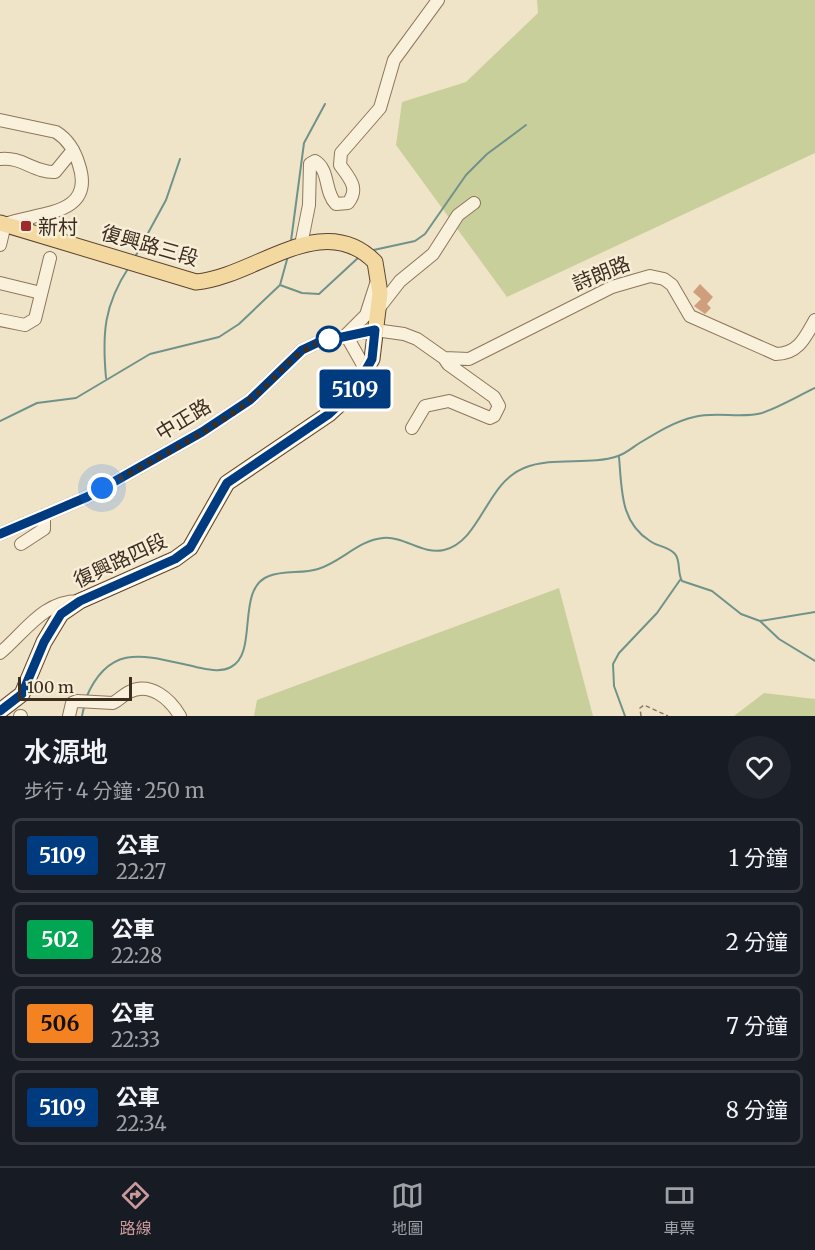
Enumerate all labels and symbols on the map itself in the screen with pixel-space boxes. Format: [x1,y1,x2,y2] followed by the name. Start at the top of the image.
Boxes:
[38,214,78,239] place label: 新村
[19,219,33,233] marker: 新村
[98,219,202,271] street label: 復興路三段
[569,250,633,296] street label: 詩朗路
[316,326,342,352] unlabelled marker
[313,370,397,408] line badge: 5109
[151,393,215,445] street label: 中正路
[87,473,117,503] your location
[69,528,171,592] street label: 復興路四段
[18,674,132,702] scale bar

